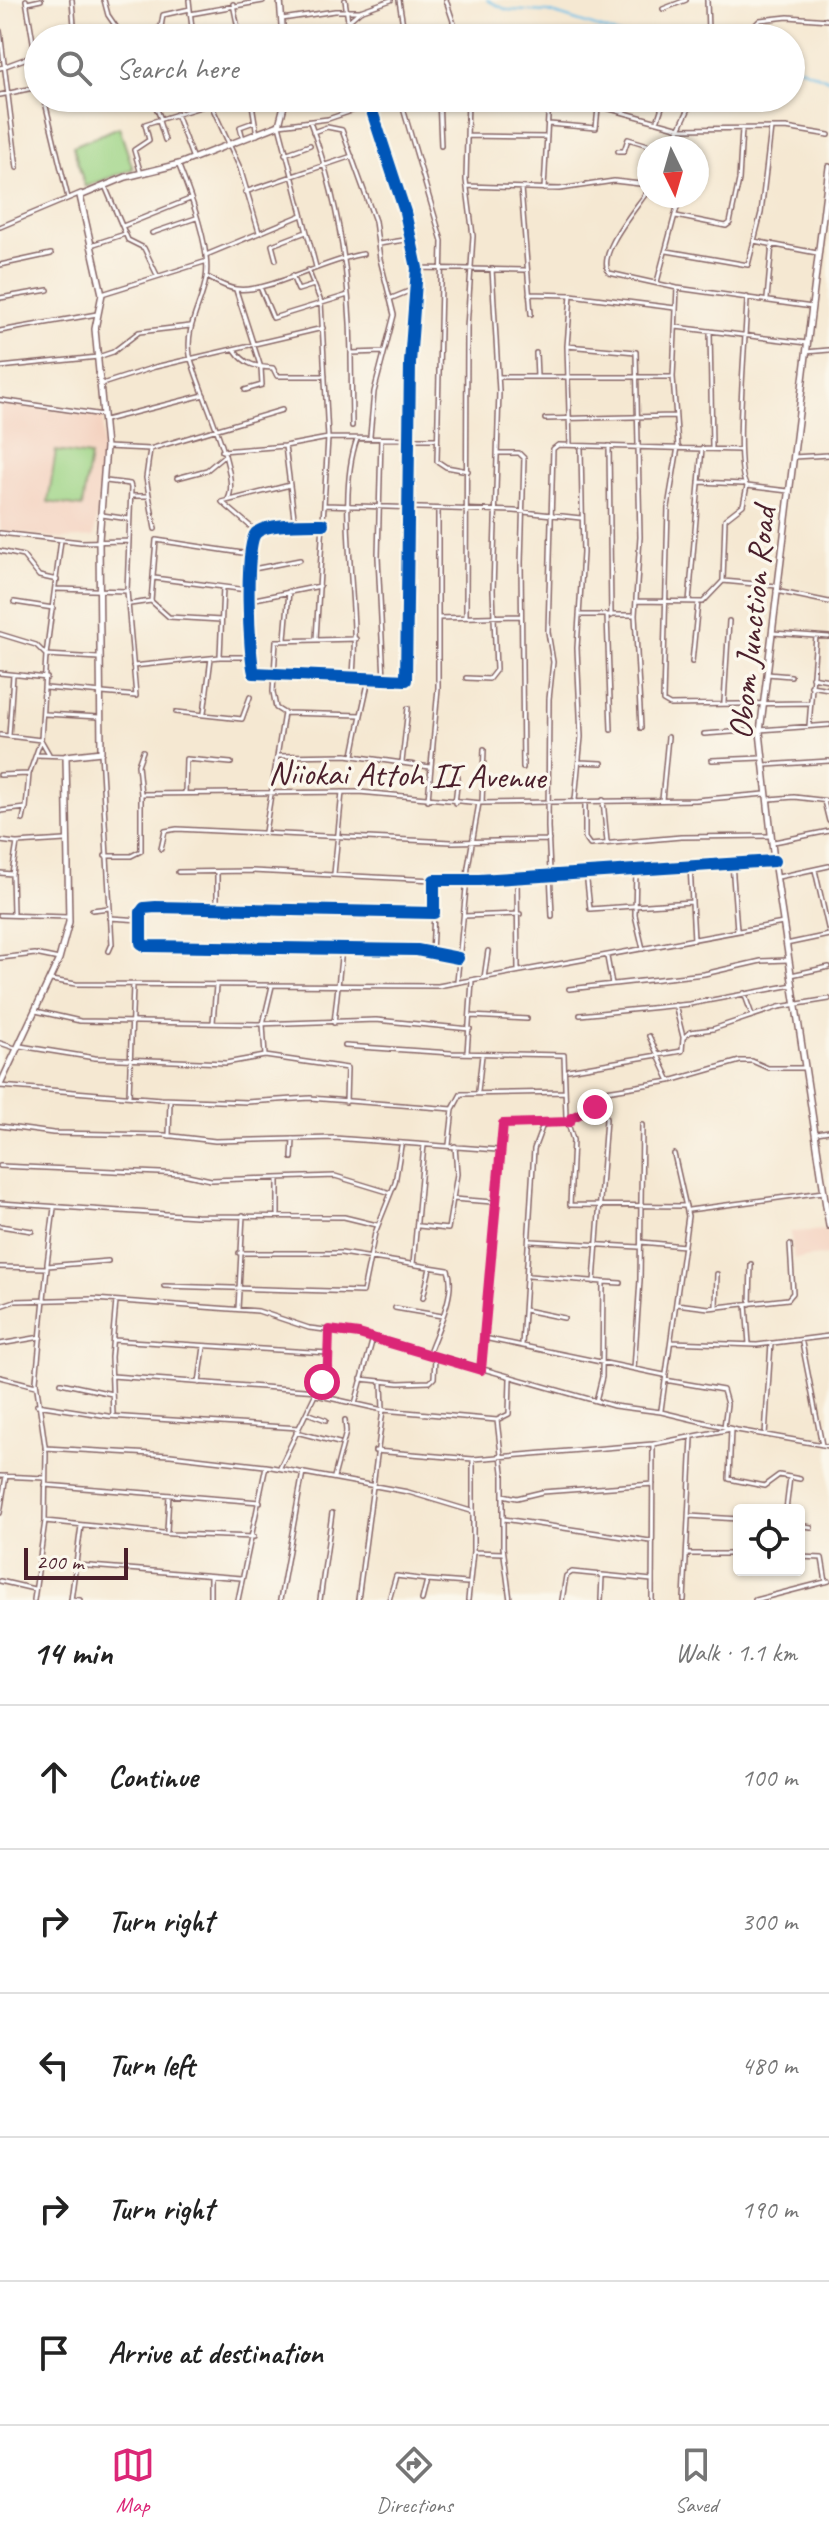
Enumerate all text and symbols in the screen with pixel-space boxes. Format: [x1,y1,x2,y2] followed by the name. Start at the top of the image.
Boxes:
[24,24,805,112] search box
[52,46,96,90] icon: search
[116,49,238,87] text: Search here
[637,136,709,208] north arrow
[718,500,786,741] street label: Obom Junction Road
[268,751,548,798] street label: Niiokai Attoh II Avenue
[577,1089,613,1125] route end
[304,1364,340,1400] route start
[733,1504,805,1576] map controls
[733,1504,805,1576] button: locate
[24,1544,128,1580] scale bar
[36,1548,83,1576] text: 200 m
[32,1631,112,1674] text: 14 min
[675,1636,797,1669] text: Walk · 1.1 km
[32,1755,76,1799] icon: ahead
[108,1758,198,1796] text: Continue
[741,1761,797,1794] text: 100 m
[32,1899,76,1943] icon: right
[108,1902,213,1940] text: Turn right
[741,1905,797,1938] text: 300 m
[32,2043,76,2087] icon: left
[108,2046,195,2084] text: Turn left
[741,2049,797,2082] text: 480 m
[32,2187,76,2231] icon: right
[108,2190,213,2228] text: Turn right
[741,2193,797,2226] text: 190 m
[32,2331,76,2375] icon: arrive
[108,2334,323,2372] text: Arrive at destination
[111,2443,155,2519] tab: Map
[376,2443,453,2519] tab: Directions
[674,2443,718,2519] tab: Saved

